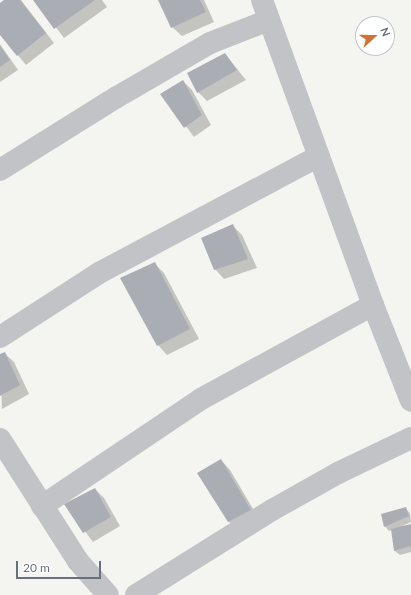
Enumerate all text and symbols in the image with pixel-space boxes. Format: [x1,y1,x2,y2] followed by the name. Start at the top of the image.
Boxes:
[355,16,395,56] north arrow
[378,26,393,38] text: N
[18,553,103,579] scale bar
[23,560,50,575] text: 20 m

